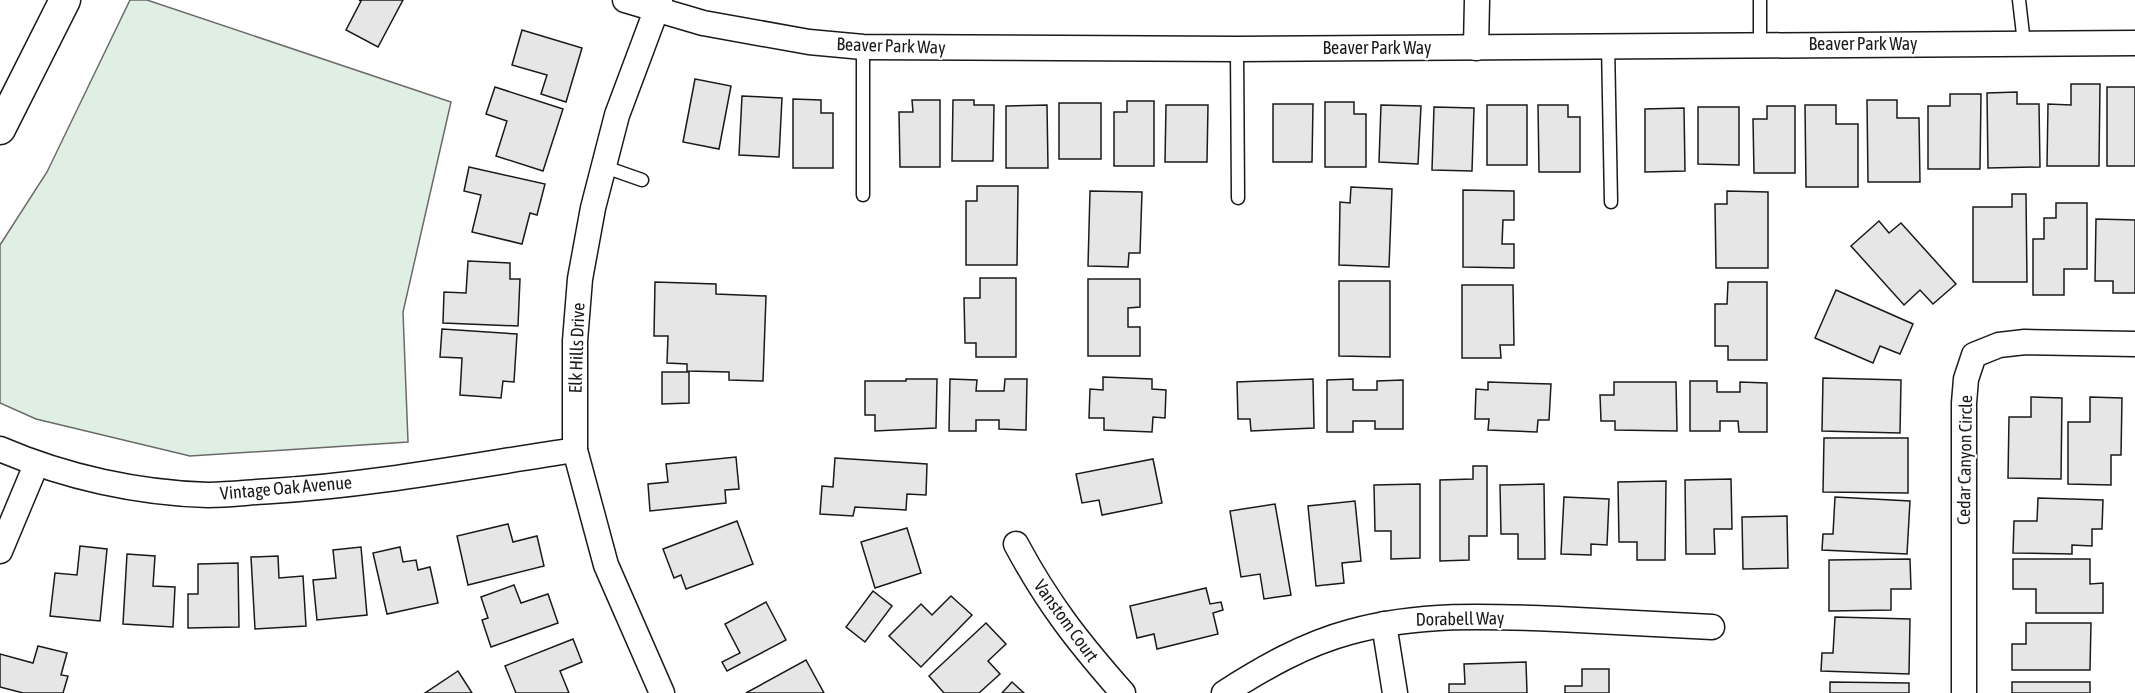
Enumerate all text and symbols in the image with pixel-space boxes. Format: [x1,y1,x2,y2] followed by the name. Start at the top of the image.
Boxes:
[836,33,946,58] street label: Beaver Park Way
[1808,33,1918,54] street label: Beaver Park Way
[1322,37,1432,58] street label: Beaver Park Way
[564,302,589,394] street label: Elk Hills Drive
[1953,395,1976,525] street label: Cedar Canyon Circle
[219,471,353,504] street label: Vintage Oak Avenue
[1030,576,1103,666] street label: Vanstom Court
[1415,607,1505,630] street label: Dorabell Way

